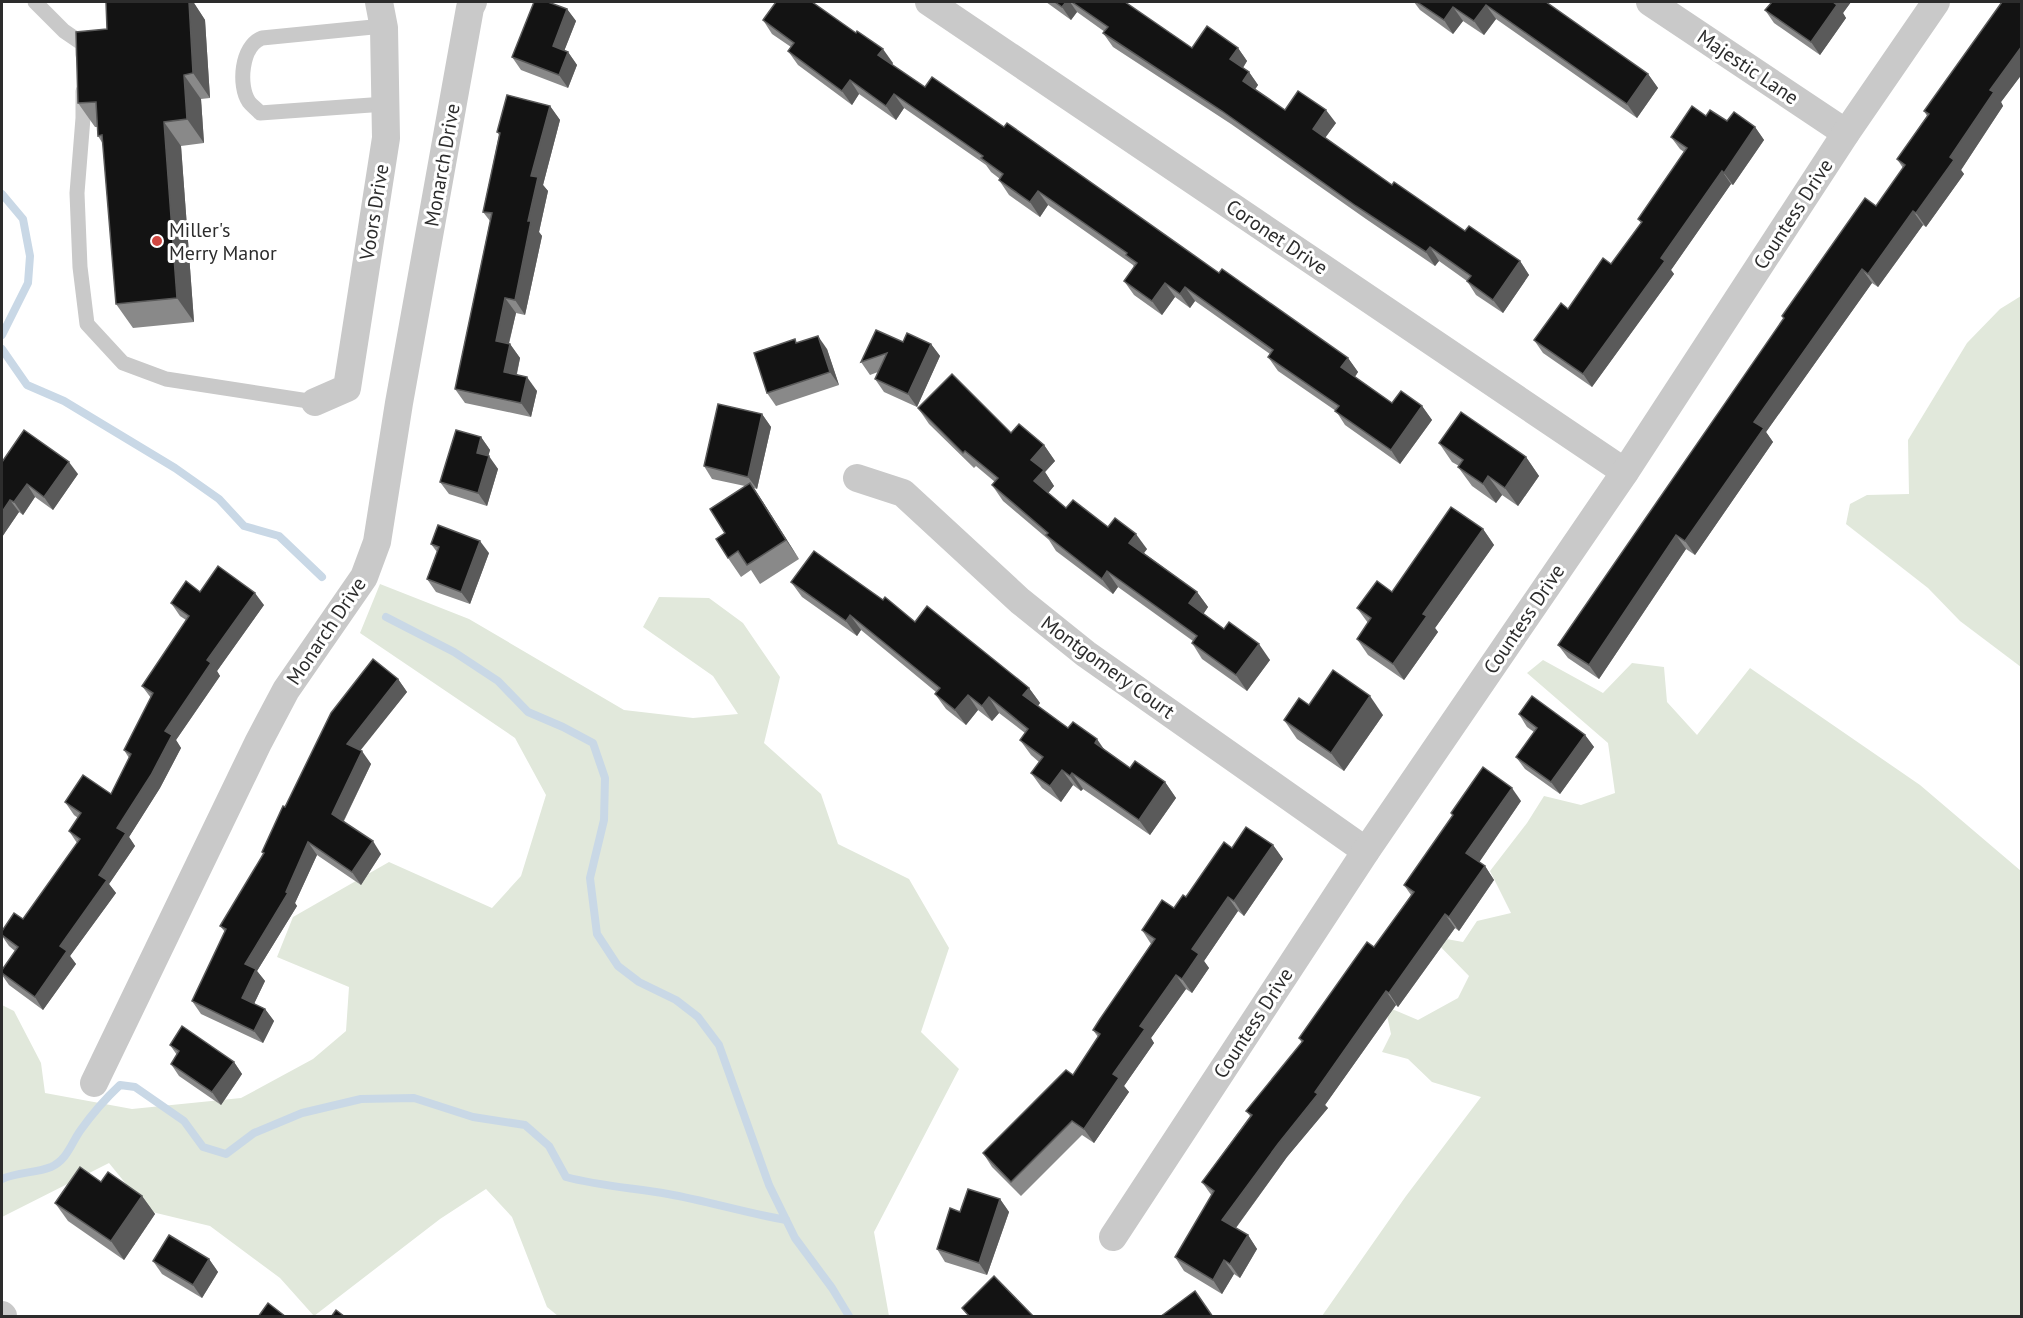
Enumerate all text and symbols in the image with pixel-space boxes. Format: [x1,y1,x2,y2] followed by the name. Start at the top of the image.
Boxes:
[1692,24,1804,110] street label: Majestic Lane
[418,102,466,228] street label: Monarch Drive
[1748,154,1838,274] street label: Countess Drive
[353,162,394,263] street label: Voors Drive
[1221,194,1333,280] street label: Coronet Drive
[169,217,277,266] place label: Miller's Merry Manor
[150,234,164,248] marker: Miller's Merry Manor
[1478,559,1570,679] street label: Countess Drive
[280,572,372,690] street label: Monarch Drive
[1036,610,1180,724] street label: Montgomery Court
[1208,963,1298,1083] street label: Countess Drive

